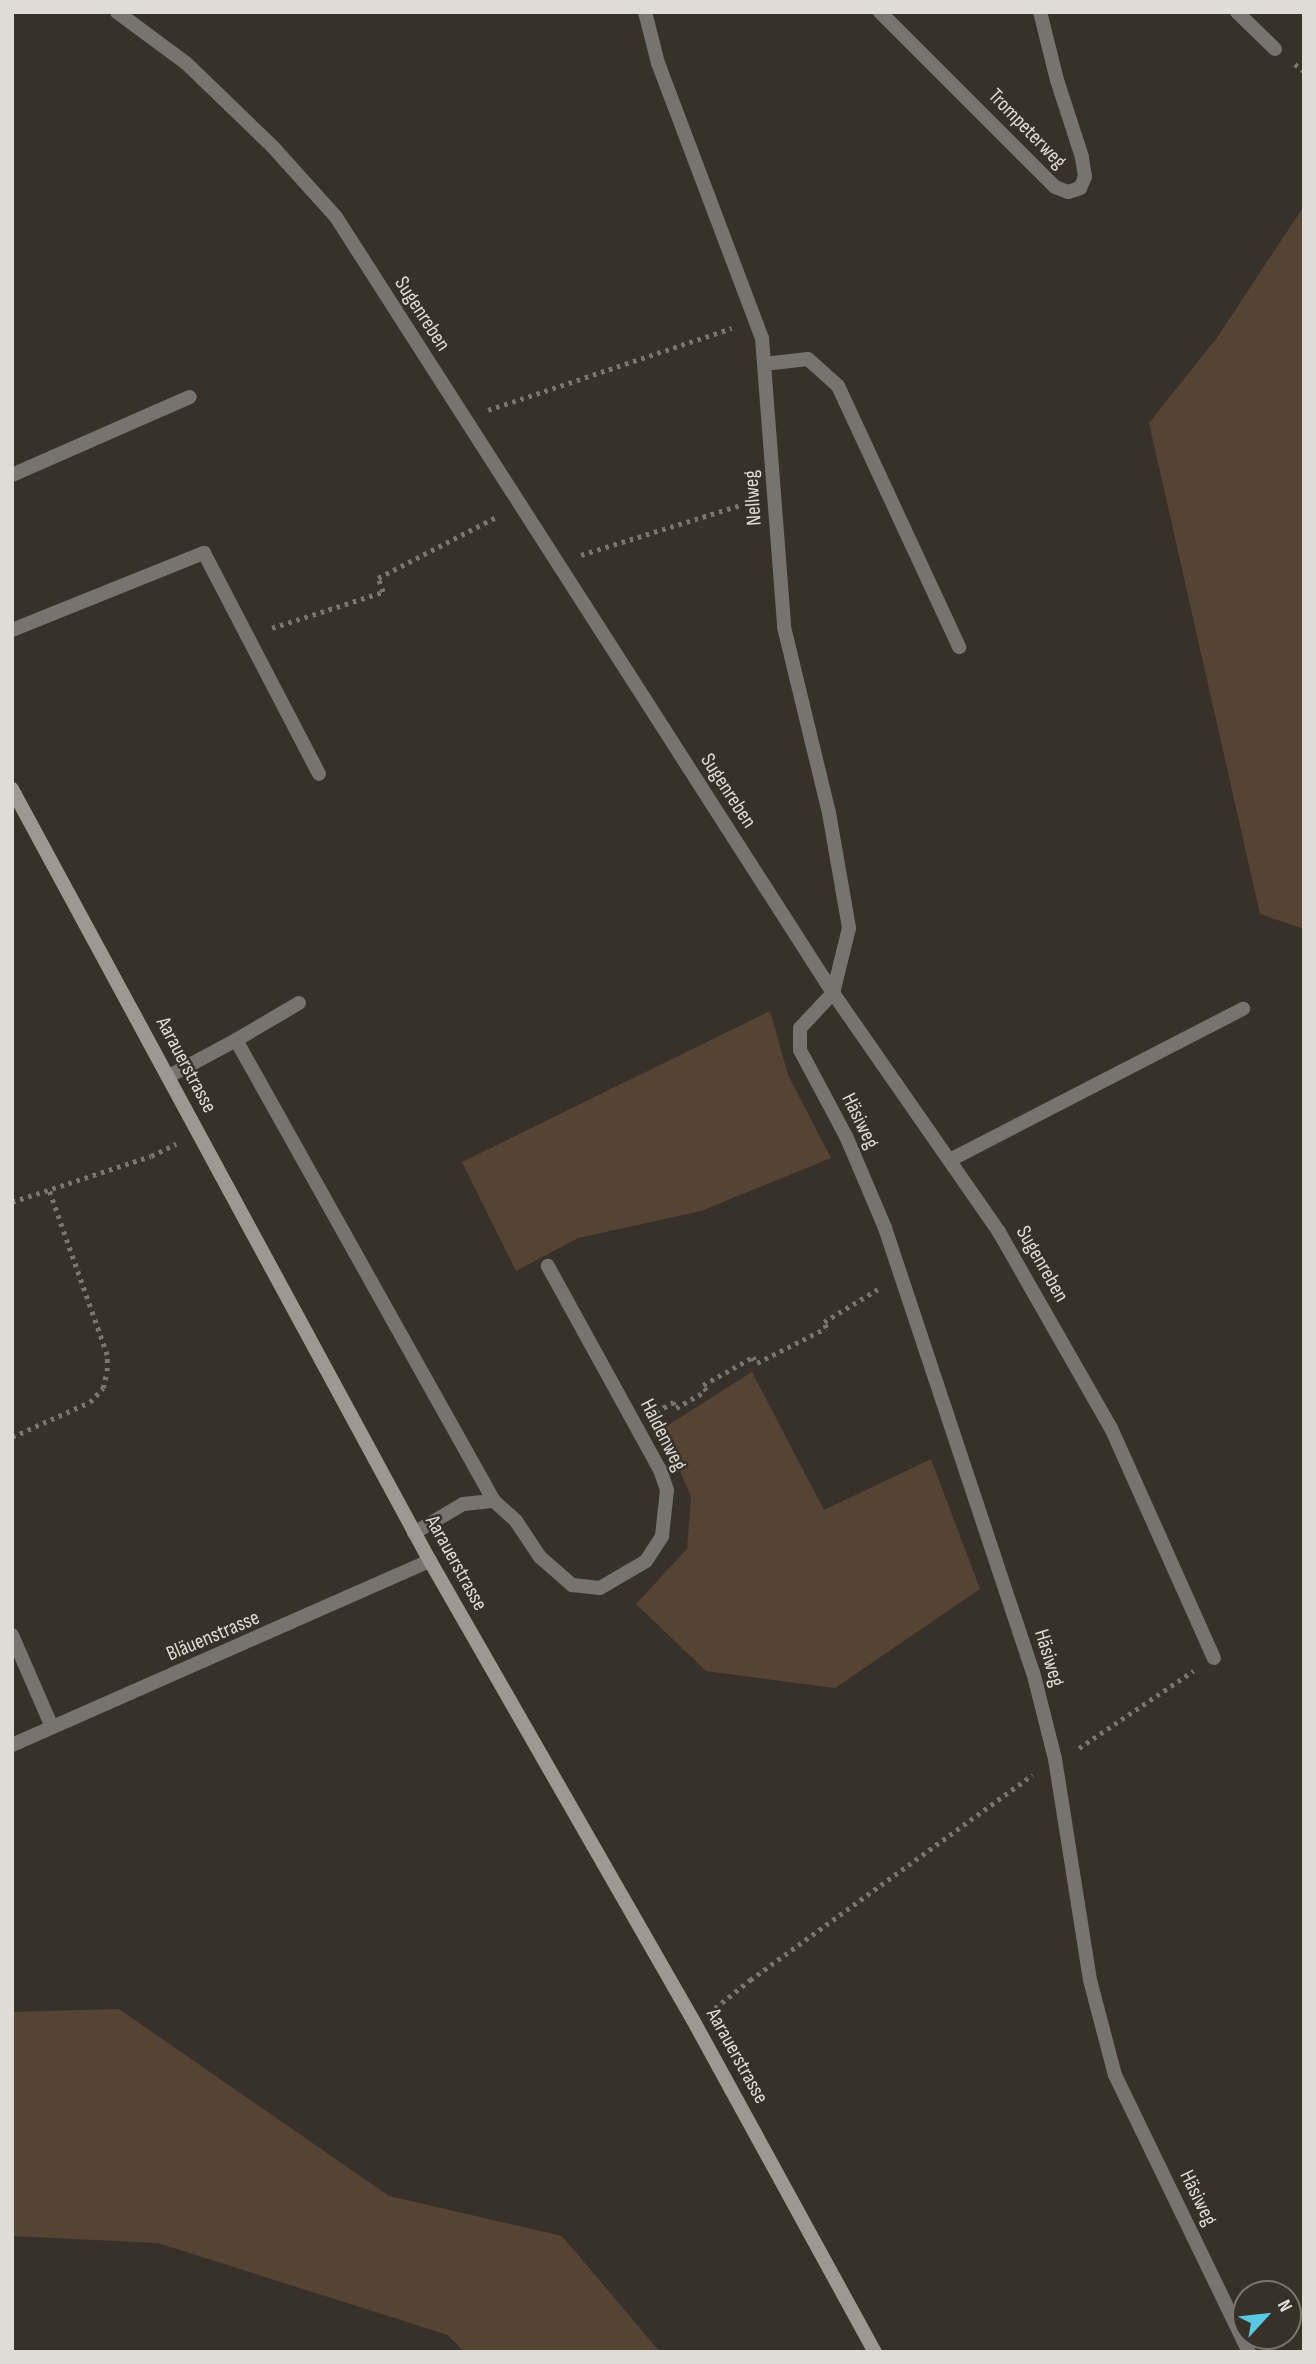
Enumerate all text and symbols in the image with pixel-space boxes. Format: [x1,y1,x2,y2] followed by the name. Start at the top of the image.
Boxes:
[983,84,1071,174] street label: Trompeterweg
[389,272,455,356] street label: Sugenreben
[738,469,768,527] street label: Nellweg
[695,749,761,833] street label: Sugenreben
[150,1013,222,1117] street label: Aarauerstrasse
[836,1089,884,1153] street label: Häsiweg
[1010,1221,1074,1307] street label: Sugenreben
[634,1395,692,1475] street label: Haldenweg
[420,1511,492,1615] street label: Aarauerstrasse
[163,1605,263,1667] street label: Bläuenstrasse
[1028,1626,1070,1690] street label: Häsiweg
[701,2004,773,2108] street label: Aarauerstrasse
[1174,2166,1222,2230] street label: Häsiweg
[1232,2280,1302,2350] north arrow
[1272,2296,1297,2316] text: N

